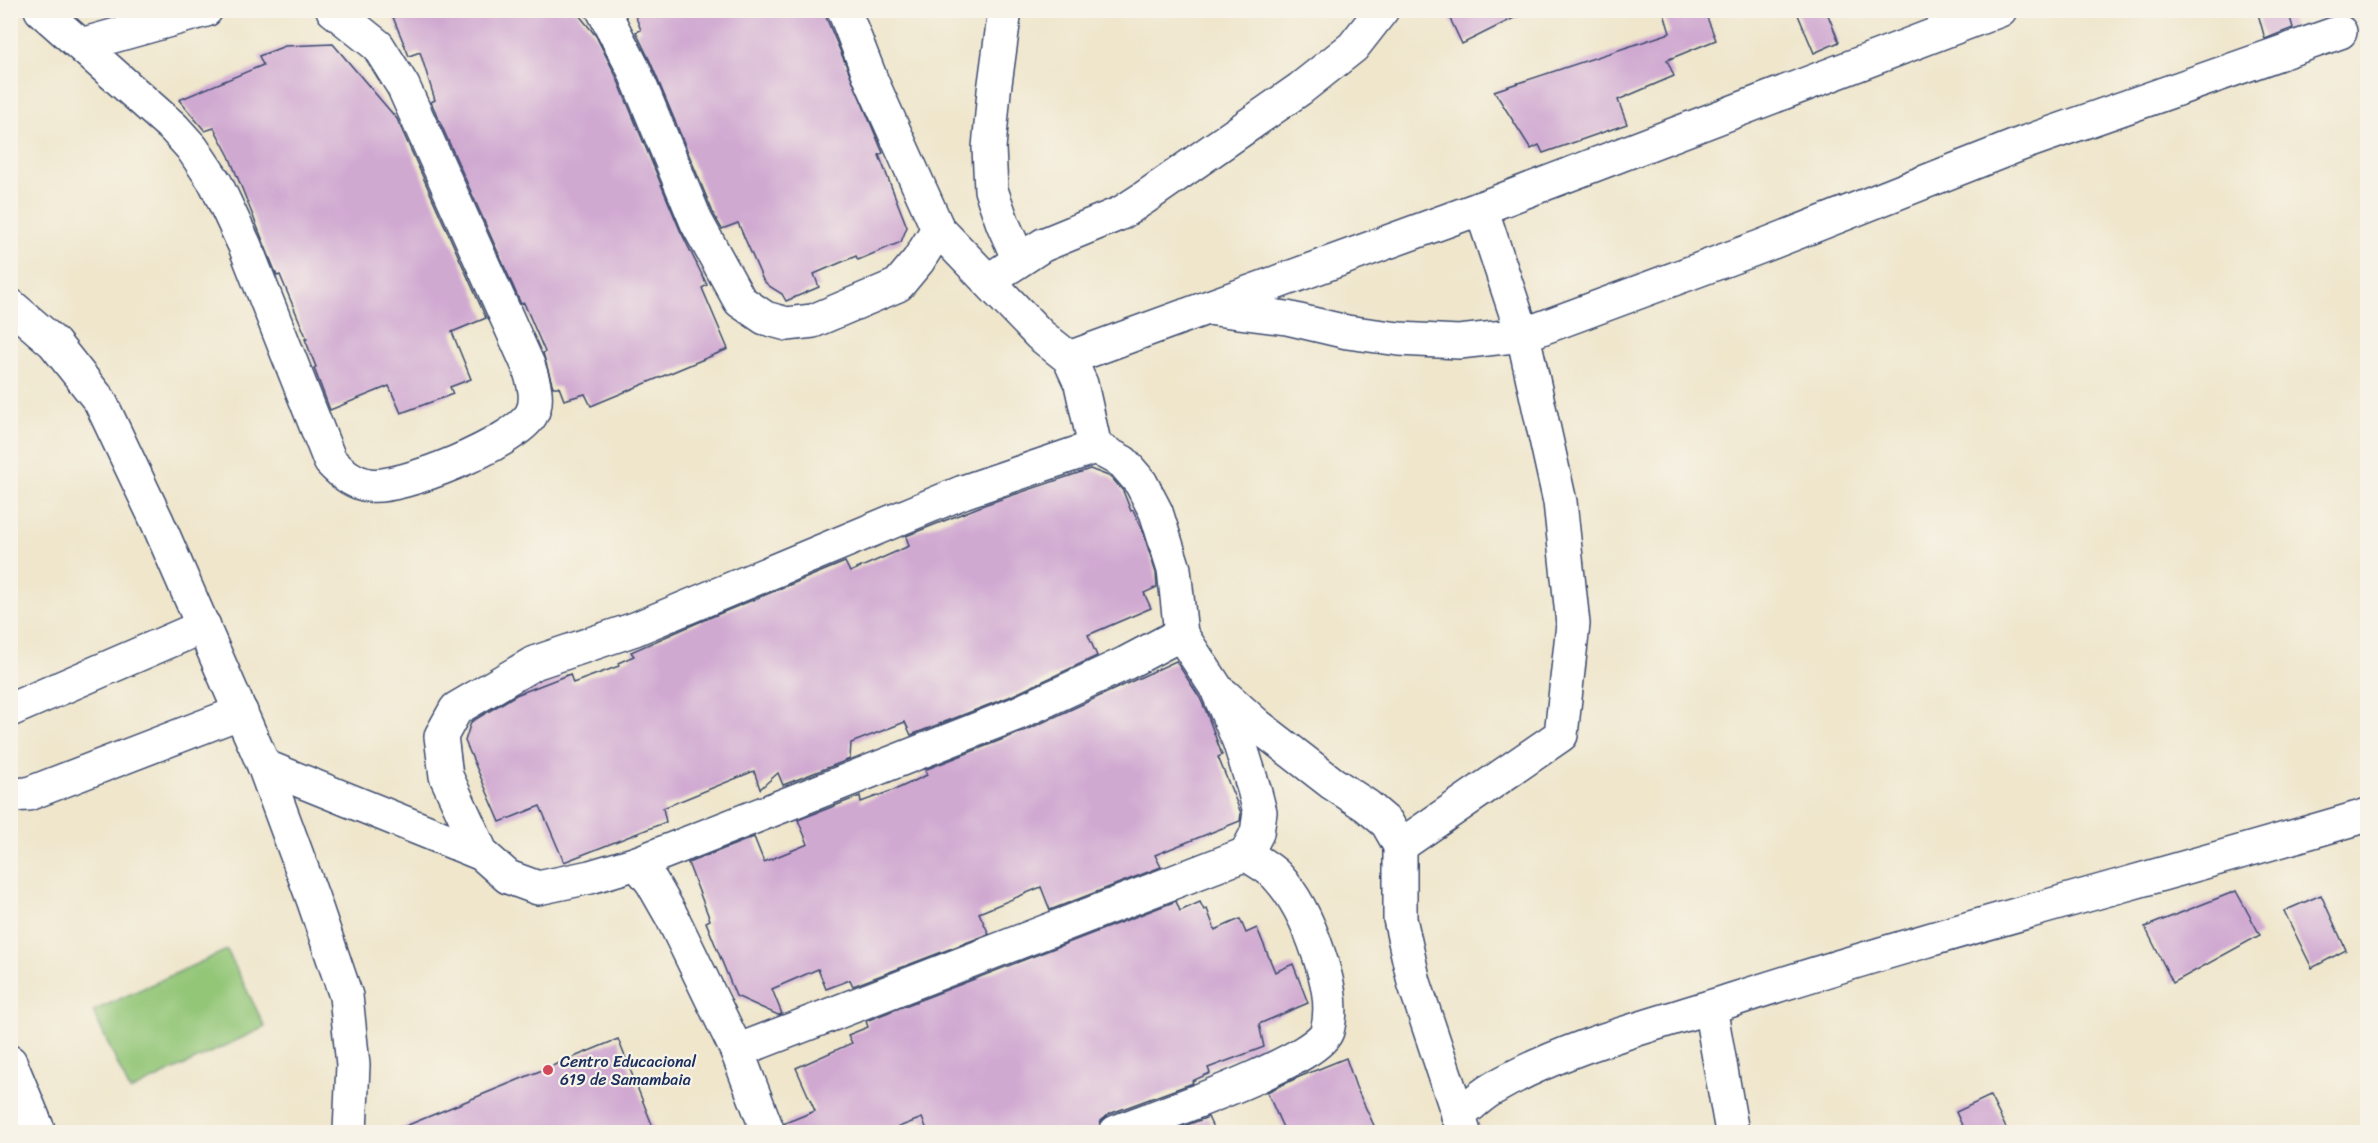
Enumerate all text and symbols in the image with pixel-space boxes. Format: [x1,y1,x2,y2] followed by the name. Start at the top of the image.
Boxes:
[560,1047,697,1094] place label: Centro Educacional 619 de Samambaia
[541,1063,555,1077] marker: Centro Educacional 619 de Samambaia

